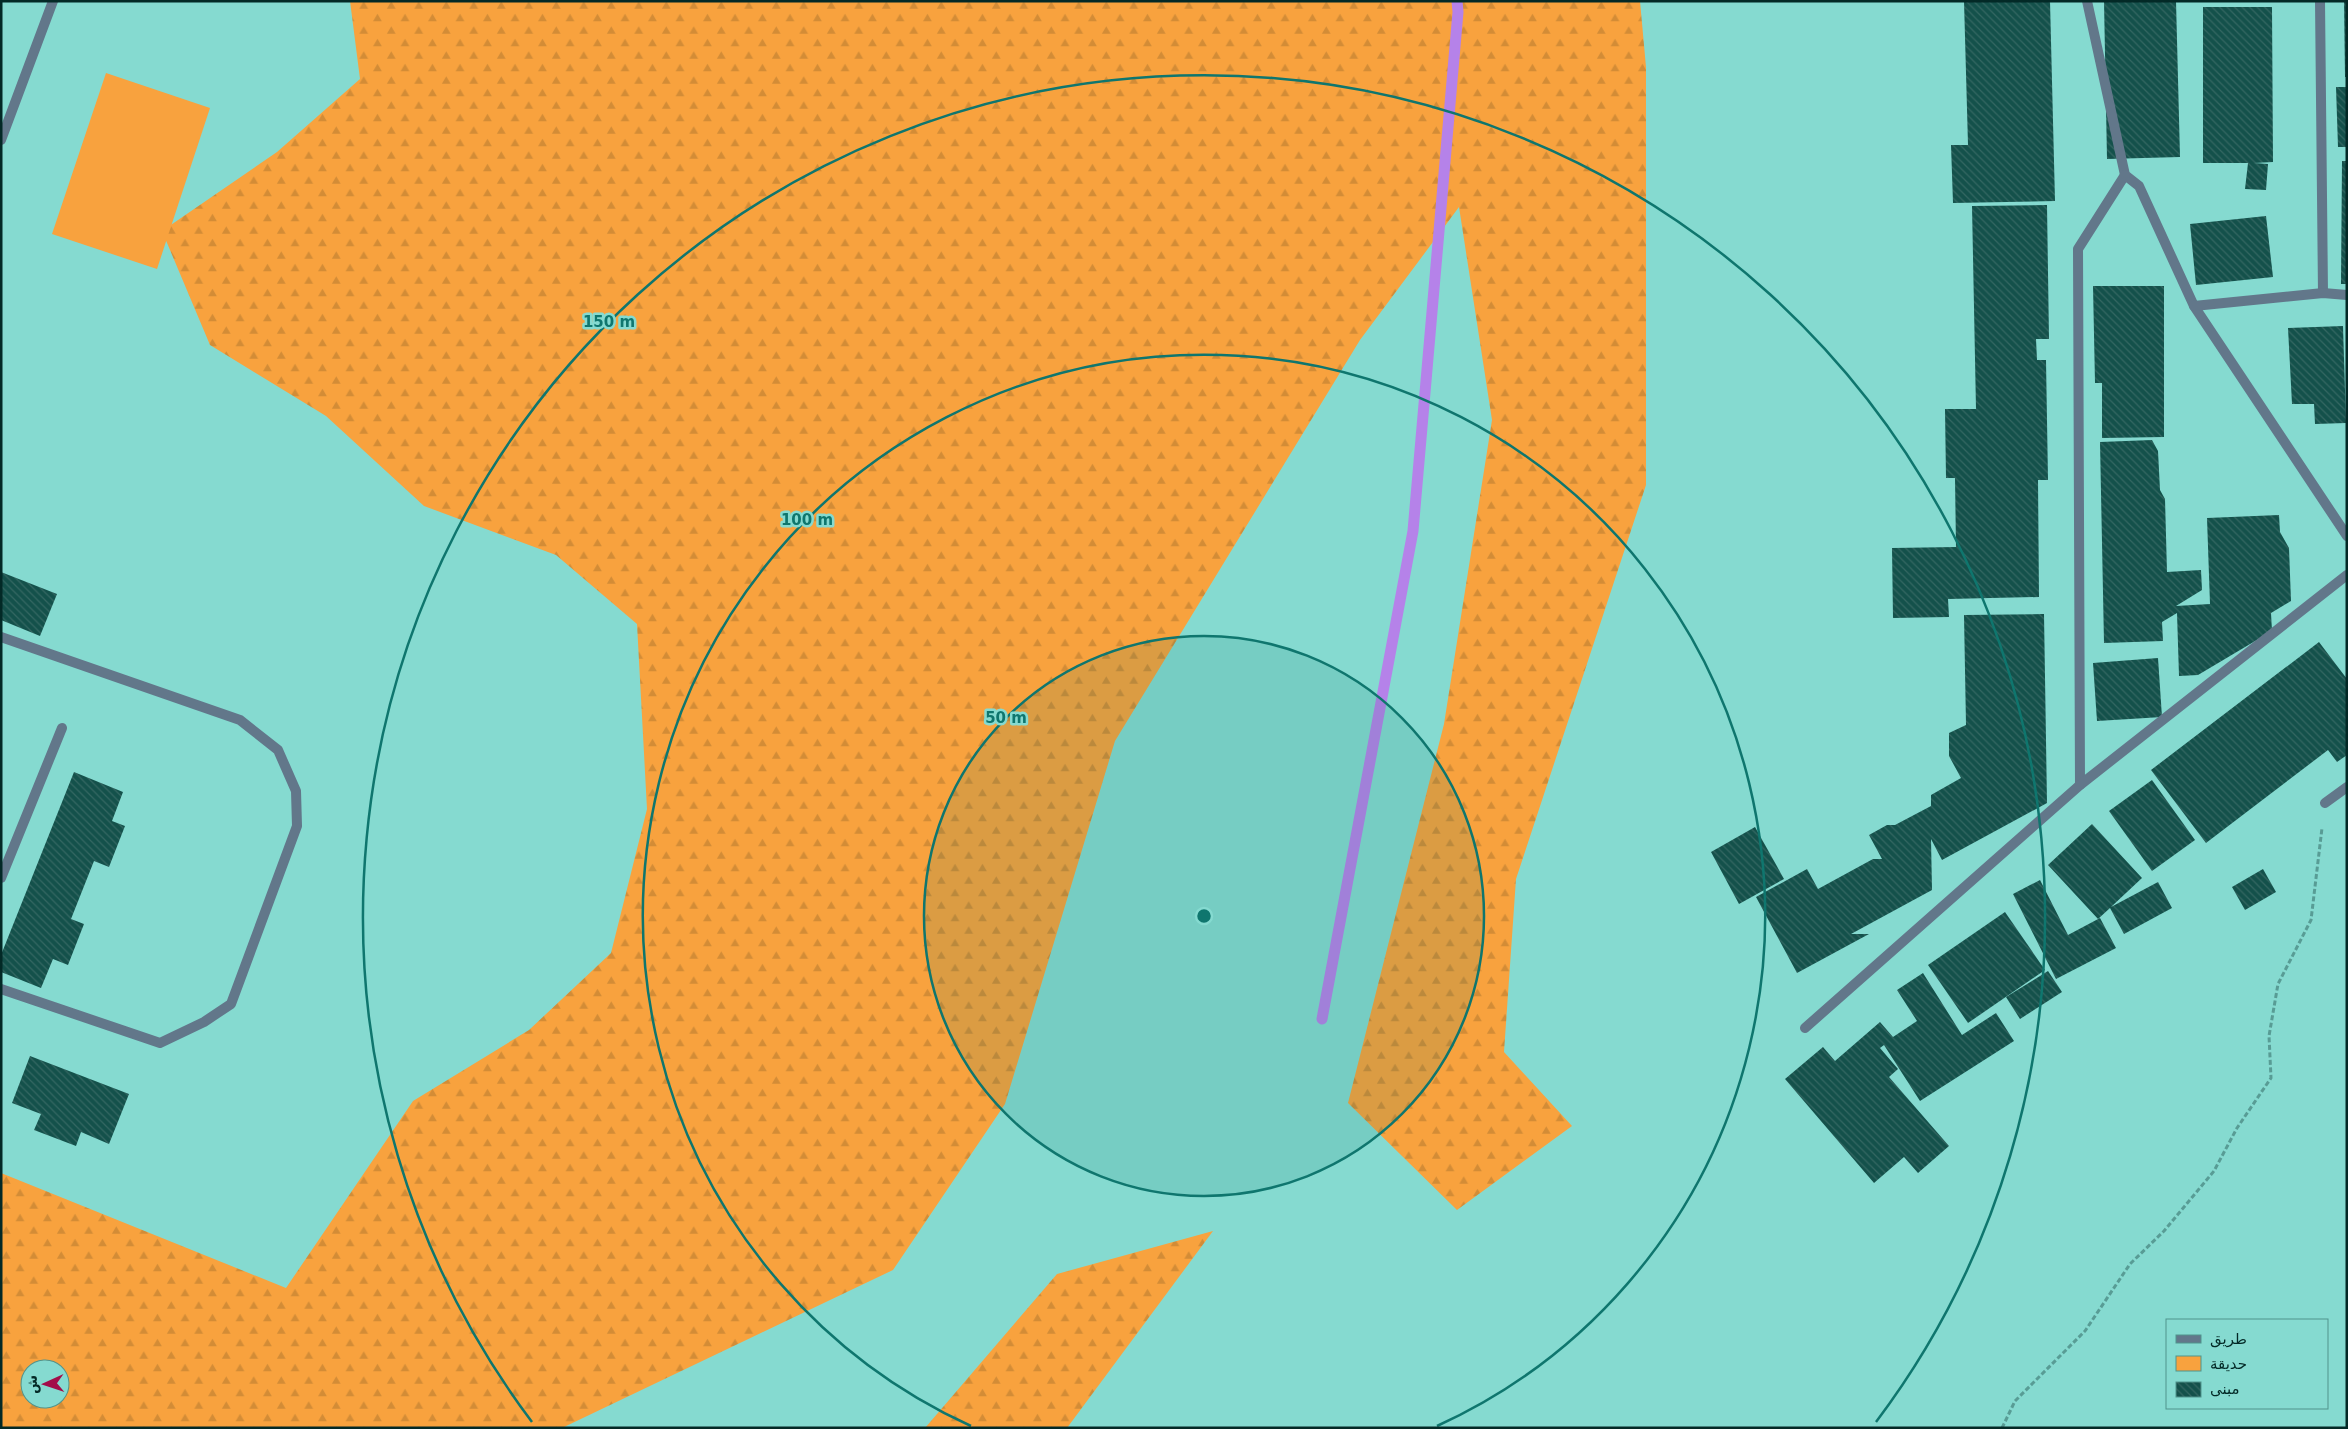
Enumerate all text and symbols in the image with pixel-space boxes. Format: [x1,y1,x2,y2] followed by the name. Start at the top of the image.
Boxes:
[583,313,635,331] text: 150 m
[781,511,833,529] text: 100 m
[985,709,1027,727] text: 50 m
[1195,907,1213,925] centre of rings
[2166,1319,2328,1409] legend
[2210,1330,2247,1348] text: طريق
[2210,1355,2247,1373] text: حديقة
[20,1359,70,1409] north arrow
[24,1375,41,1395] text: ش
[2210,1380,2240,1398] text: مبنى

